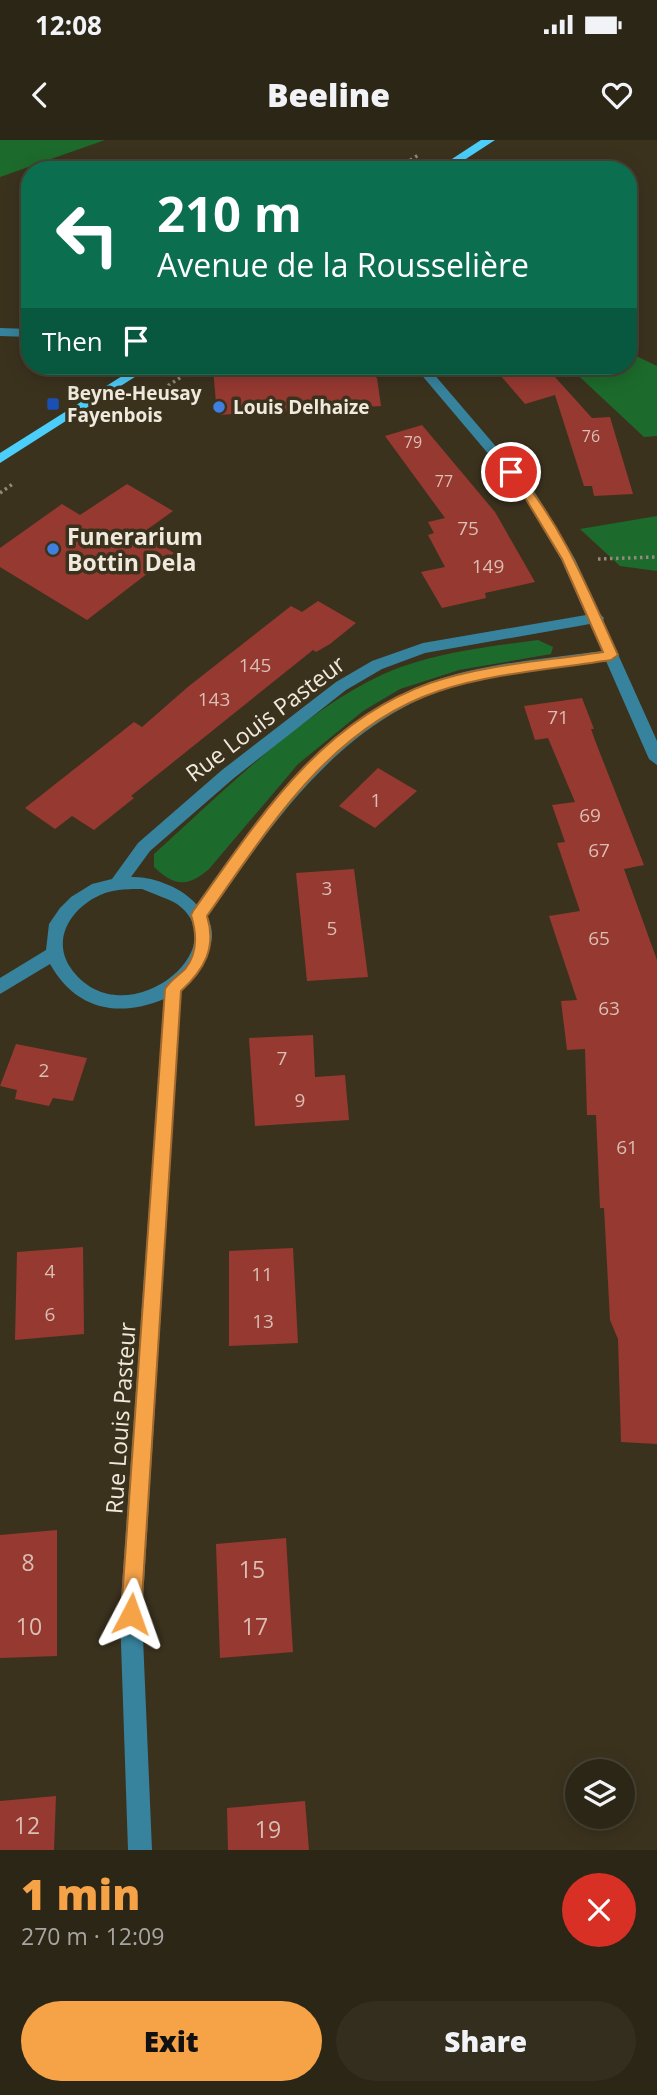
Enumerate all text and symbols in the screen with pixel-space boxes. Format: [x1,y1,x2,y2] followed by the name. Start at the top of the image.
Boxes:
[35,7,102,43] text: 12:08
[267,73,390,116] text: Beeline
[21,76,59,114] icon: back
[598,76,636,114] icon: heart
[157,180,302,246] text: 210 m
[42,189,133,280] icon: left
[157,243,529,286] text: Avenue de la Rousselière
[117,322,155,360] icon: arrive
[42,323,103,359] text: Then
[67,380,202,428] place label: Beyne-Heusay Fayenbois
[233,394,370,420] place label: Louis Delhaize
[45,396,61,412] marker: Beyne-Heusay Fayenbois
[211,399,227,415] marker: Louis Delhaize
[582,425,600,447] house number: 76
[404,431,422,453] house number: 79
[481,442,541,502] pin
[492,453,530,491] icon: arrive
[435,470,453,492] house number: 77
[457,515,479,541] house number: 75
[67,520,203,578] place label: Funerarium Bottin Dela
[45,541,61,557] marker: Funerarium Bottin Dela
[472,553,504,579] house number: 149
[179,647,352,789] street label: Rue Louis Pasteur
[239,652,271,678] house number: 145
[198,686,230,712] house number: 143
[547,704,569,730] house number: 71
[371,787,381,813] house number: 1
[579,802,601,828] house number: 69
[588,837,610,863] house number: 67
[322,875,332,901] house number: 3
[327,915,337,941] house number: 5
[588,925,610,951] house number: 65
[598,995,620,1021] house number: 63
[277,1045,287,1071] house number: 7
[39,1057,49,1083] house number: 2
[295,1087,305,1113] house number: 9
[616,1134,638,1160] house number: 61
[45,1258,56,1284] house number: 4
[251,1261,273,1287] house number: 11
[45,1301,55,1327] house number: 6
[252,1308,274,1334] house number: 13
[97,1320,143,1515] street label: Rue Louis Pasteur
[21,1546,35,1578] house number: 8
[239,1553,265,1585] house number: 15
[94,1577,168,1651] position arrow
[16,1610,42,1642] house number: 10
[242,1610,268,1642] house number: 17
[565,1759,635,1829] map controls
[565,1759,635,1829] button: layers
[14,1809,40,1841] house number: 12
[255,1813,281,1845] house number: 19
[21,1865,140,1922] text: 1 min
[562,1873,636,1947] button: close
[21,1920,164,1952] text: 270 m · 12:09
[21,2001,322,2081] button: Exit
[336,2001,636,2081] button: Share

